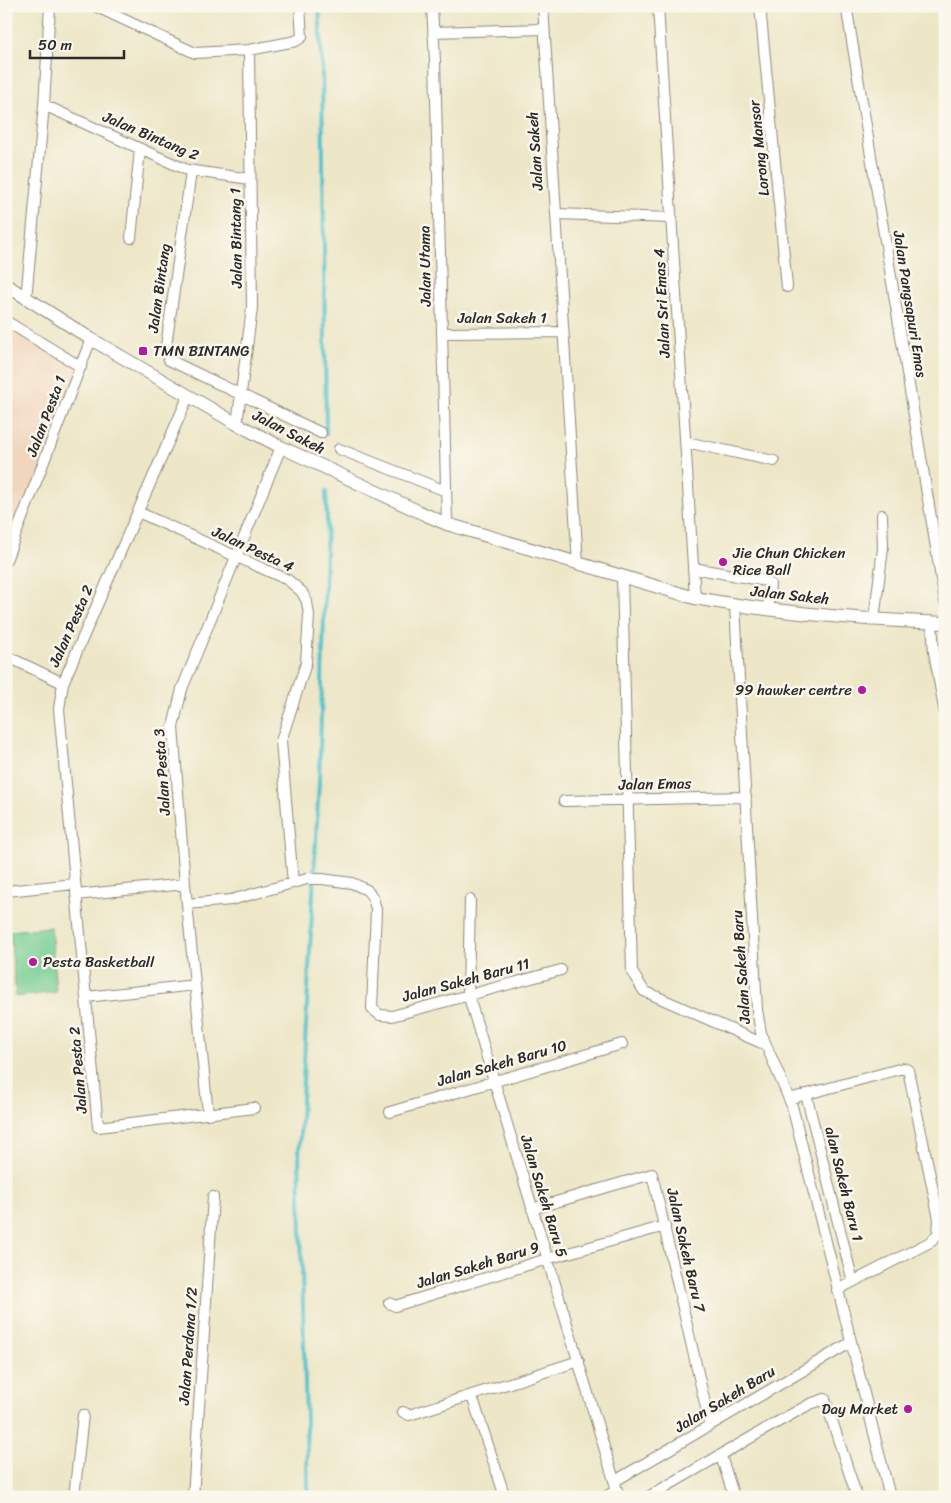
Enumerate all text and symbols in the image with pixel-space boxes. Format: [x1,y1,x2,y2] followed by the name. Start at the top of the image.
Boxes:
[30,28,124,60] scale bar
[38,32,73,58] text: 50 m
[741,98,777,197] street label: Lorong Mansor
[98,104,204,168] street label: Jalan Bintang 2
[519,111,551,192] street label: Jalan Sakeh
[222,188,250,289] street label: Jalan Bintang 1
[411,225,439,308] street label: Jalan Utama
[885,228,935,380] street label: Jalan Pangsapuri Emas
[140,242,178,335] street label: Jalan Bintang
[646,248,678,359] street label: Jalan Sri Emas 4
[456,305,547,331] street label: Jalan Sakeh 1
[153,338,250,364] place label: TMN BINTANG
[137,345,149,357] marker: TMN BINTANG
[18,372,73,461] street label: Jalan Pesta 1
[247,402,330,462] street label: Jalan Sakeh
[207,518,298,579] street label: Jalan Pesta 4
[732,540,845,583] place label: Jie Chun Chicken Rice Ball
[717,556,729,568] marker: Jie Chun Chicken Rice Ball
[748,578,831,612] street label: Jalan Sakeh
[41,581,101,672] street label: Jalan Pesta 2
[735,677,852,703] place label: 99 hawker centre
[856,684,868,696] marker: 99 hawker centre
[146,728,178,817] street label: Jalan Pesta 3
[617,770,692,798] street label: Jalan Emas
[724,909,758,1026] street label: Jalan Sakeh Baru
[43,949,155,975] place label: Pesta Basketball
[398,951,533,1010] street label: Jalan Sakeh Baru 11
[27,956,39,968] marker: Pesta Basketball
[61,1025,95,1116] street label: Jalan Pesta 2
[433,1032,570,1094] street label: Jalan Sakeh Baru 10
[817,1124,871,1244] street label: alan Sakeh Baru 1
[513,1130,575,1261] street label: Jalan Sakeh Baru 5
[659,1184,713,1316] street label: Jalan Sakeh Baru 7
[412,1234,543,1296] street label: Jalan Sakeh Baru 9
[171,1286,205,1407] street label: Jalan Perdana 1/2
[669,1358,781,1440] street label: Jalan Sakeh Baru
[822,1396,898,1422] place label: Day Market
[902,1403,914,1415] marker: Day Market

